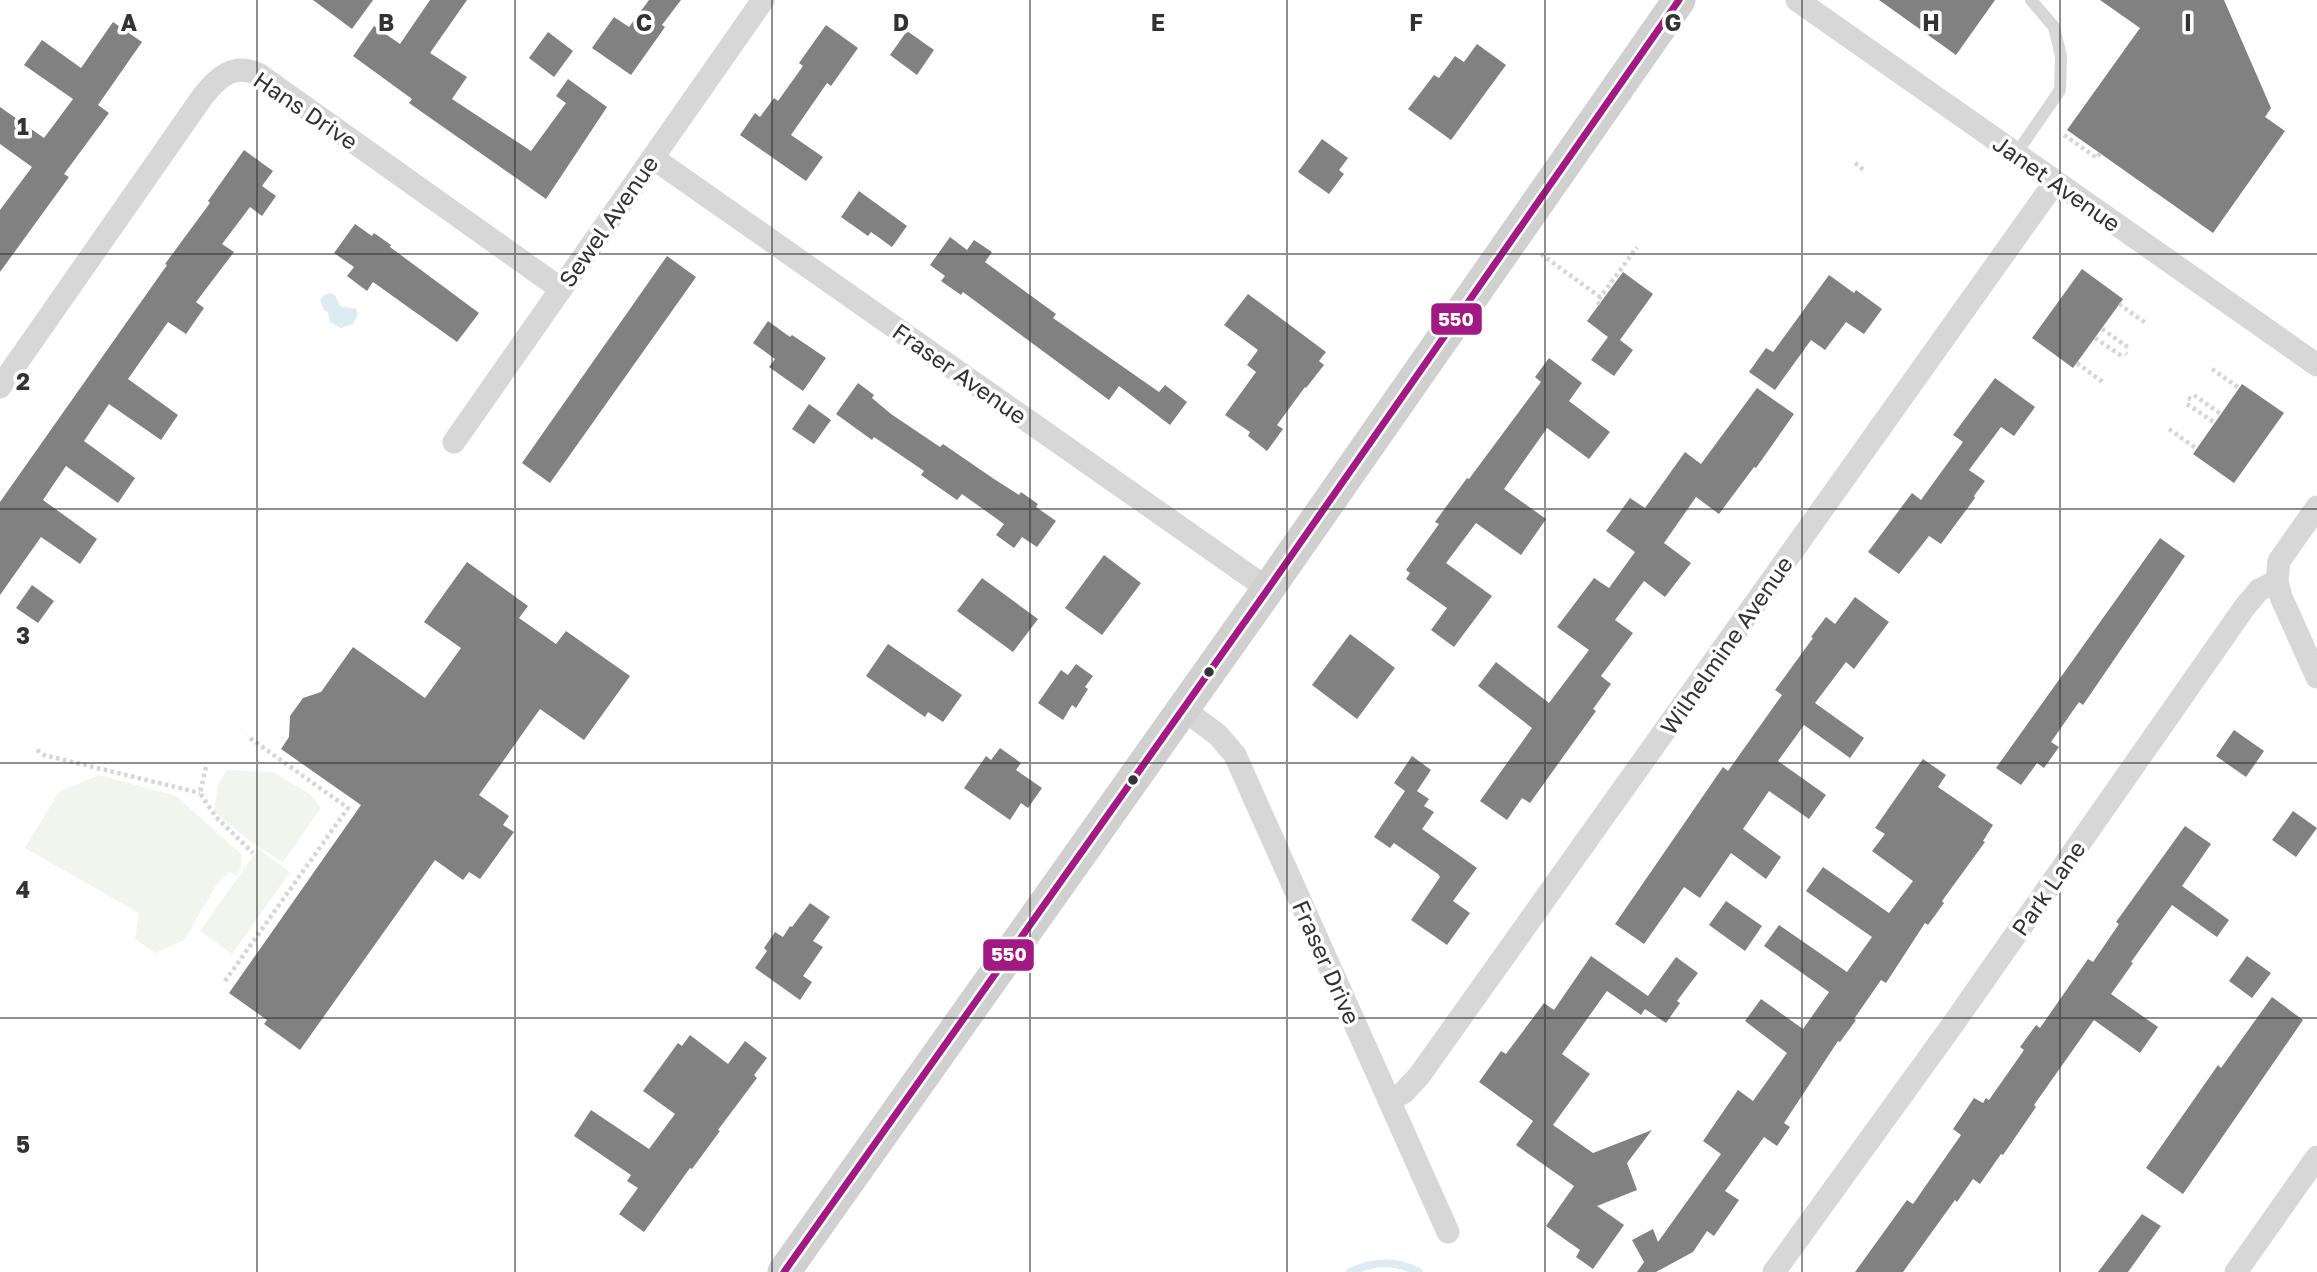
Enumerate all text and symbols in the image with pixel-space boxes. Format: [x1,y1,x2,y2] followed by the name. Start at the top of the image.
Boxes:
[121,8,138,36] text: A
[378,8,394,36] text: B
[636,8,652,36] text: C
[893,8,909,36] text: D
[1151,8,1165,36] text: E
[1409,8,1423,36] text: F
[1665,8,1681,36] text: G
[1922,8,1940,36] text: H
[2184,8,2192,36] text: I
[249,65,363,155] street label: Hans Drive
[17,112,29,140] text: 1
[1988,129,2126,237] street label: Janet Avenue
[552,150,664,292] street label: Sewel Avenue
[1430,302,1483,336] line badge: 550
[1438,307,1474,330] text: 550
[888,317,1032,429] street label: Fraser Avenue
[16,367,30,395] text: 2
[1654,550,1798,740] street label: Wilhelmine Avenue
[16,621,30,649] text: 3
[1202,665,1216,679] unlabelled marker
[1126,773,1140,787] unlabelled marker
[2005,835,2091,941] street label: Park Lane
[16,875,30,903] text: 4
[1287,896,1367,1028] street label: Fraser Drive
[982,938,1035,972] line badge: 550
[991,942,1027,965] text: 550
[16,1130,30,1158] text: 5

